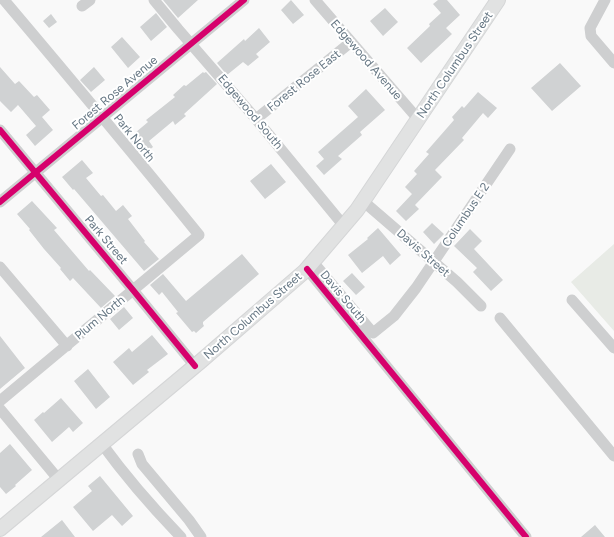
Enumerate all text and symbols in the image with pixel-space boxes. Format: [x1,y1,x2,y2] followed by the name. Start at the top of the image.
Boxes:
[414,9,496,121] street label: North Columbus Street
[327,17,405,103] street label: Edgewood Avenue
[264,47,344,115] street label: Forest Rose East
[69,53,161,133] street label: Forest Rose Avenue
[215,72,285,152] street label: Edgewood South
[110,111,158,165] street label: Park North
[439,180,493,250] street label: Columbus E 2
[81,213,131,267] street label: Park Street
[394,226,452,280] street label: Davis Street
[317,268,369,326] street label: Davis South
[201,269,305,363] street label: North Columbus Street
[72,293,128,343] street label: Plum North

